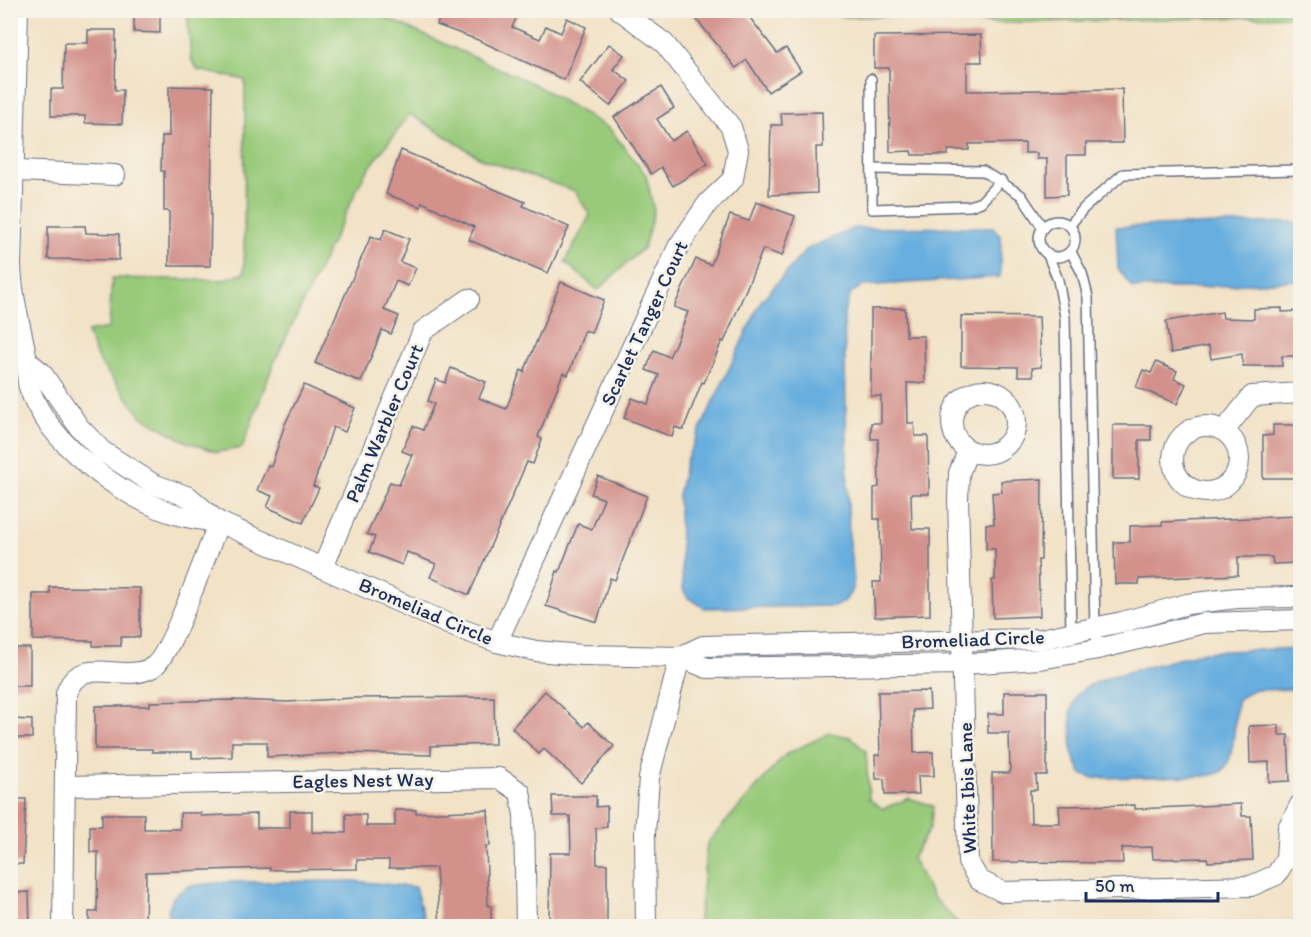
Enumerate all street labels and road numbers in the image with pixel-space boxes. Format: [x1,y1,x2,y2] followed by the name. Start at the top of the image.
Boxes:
[595,237,693,409] street label: Scarlet Tanger Court
[340,340,428,506] street label: Palm Warbler Court
[355,572,497,650] street label: Bromeliad Circle
[901,625,1045,653] street label: Bromeliad Circle
[953,722,981,854] street label: White Ibis Lane
[292,767,434,793] street label: Eagles Nest Way

